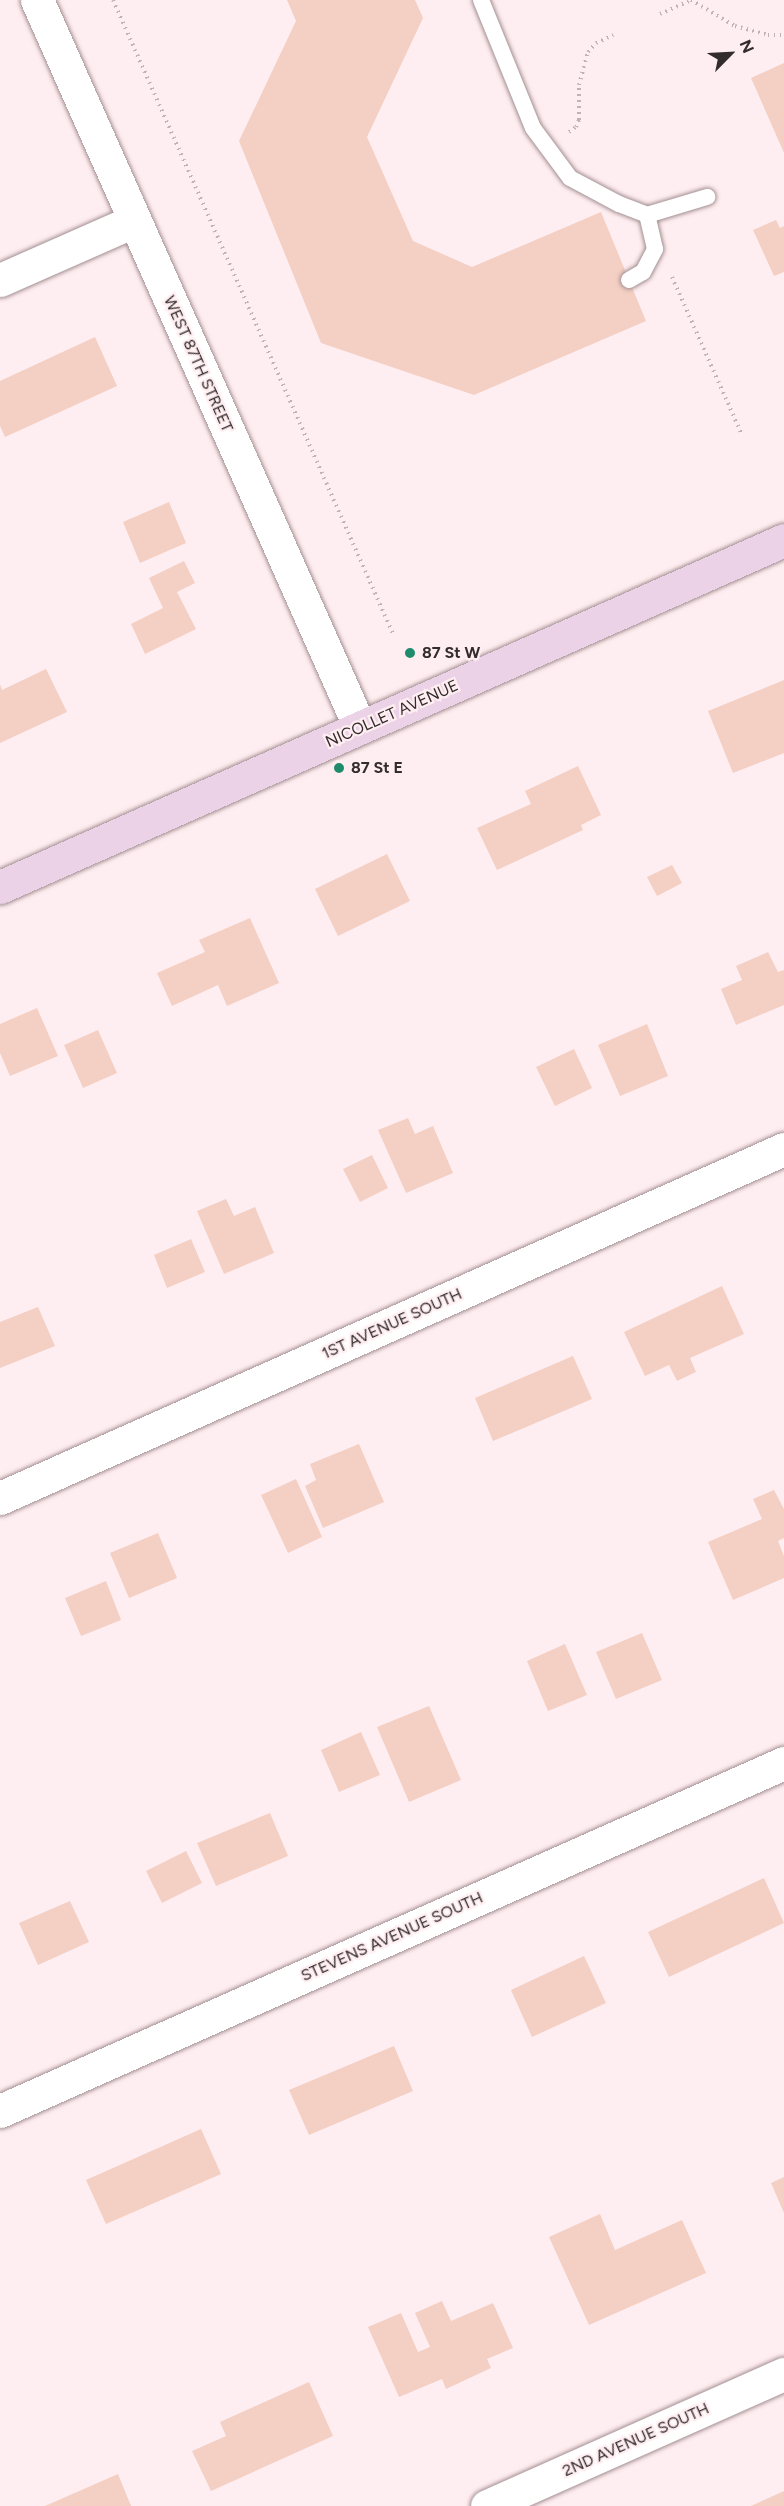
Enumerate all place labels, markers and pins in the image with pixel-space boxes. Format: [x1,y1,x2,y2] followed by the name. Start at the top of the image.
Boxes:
[422,643,480,663] place label: 87 St W
[403,646,417,660] marker: 87 St W
[351,758,403,778] place label: 87 St E
[332,761,346,775] marker: 87 St E

